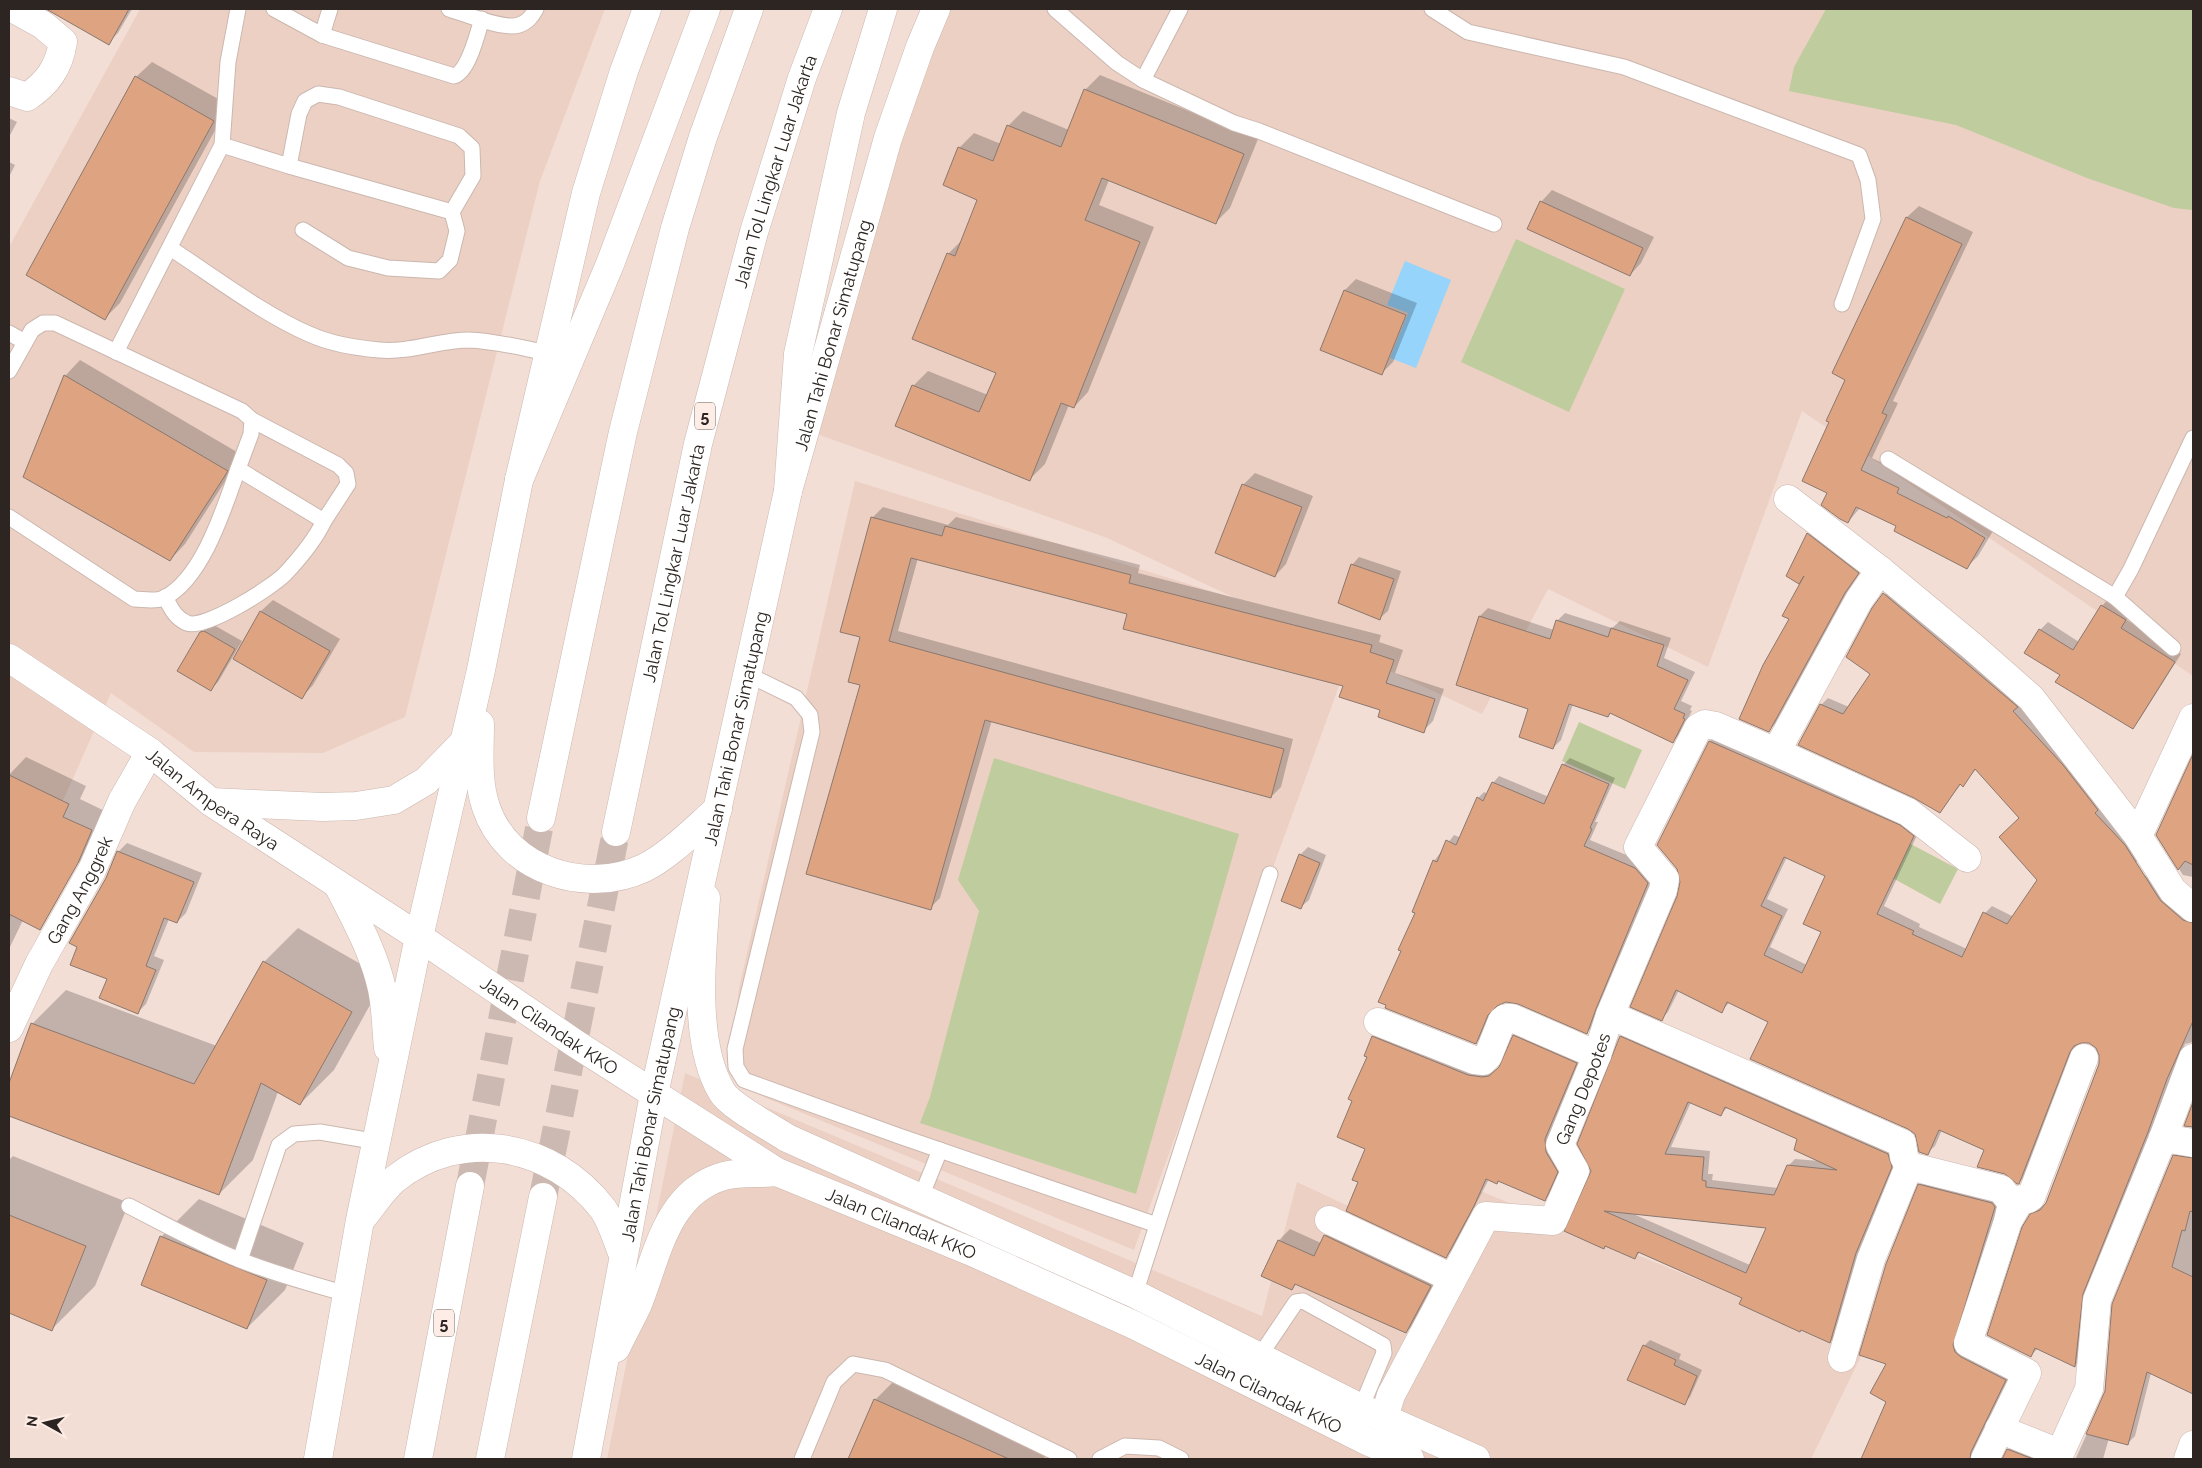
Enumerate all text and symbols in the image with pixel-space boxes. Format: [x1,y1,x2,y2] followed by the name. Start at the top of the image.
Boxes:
[729,52,820,290] street label: Jalan Tol Lingkar Luar Jakarta
[789,217,875,453] street label: Jalan Tahi Bonar Simatupang
[695,402,715,430] road number: 5
[637,442,708,684] street label: Jalan Tol Lingkar Luar Jakarta
[699,609,772,847] street label: Jalan Tahi Bonar Simatupang
[143,743,283,854] street label: Jalan Ampera Raya
[42,832,116,948] street label: Gang Anggrek
[477,972,622,1079] street label: Jalan Cilandak KKO
[616,1004,684,1243] street label: Jalan Tahi Bonar Simatupang
[1551,1030,1614,1148] street label: Gang Depotes
[823,1183,980,1263] street label: Jalan Cilandak KKO
[434,1310,454,1336] road number: 5
[1192,1347,1346,1438] street label: Jalan Cilandak KKO
[20,1398,70,1448] north arrow
[23,1415,41,1428] text: N

